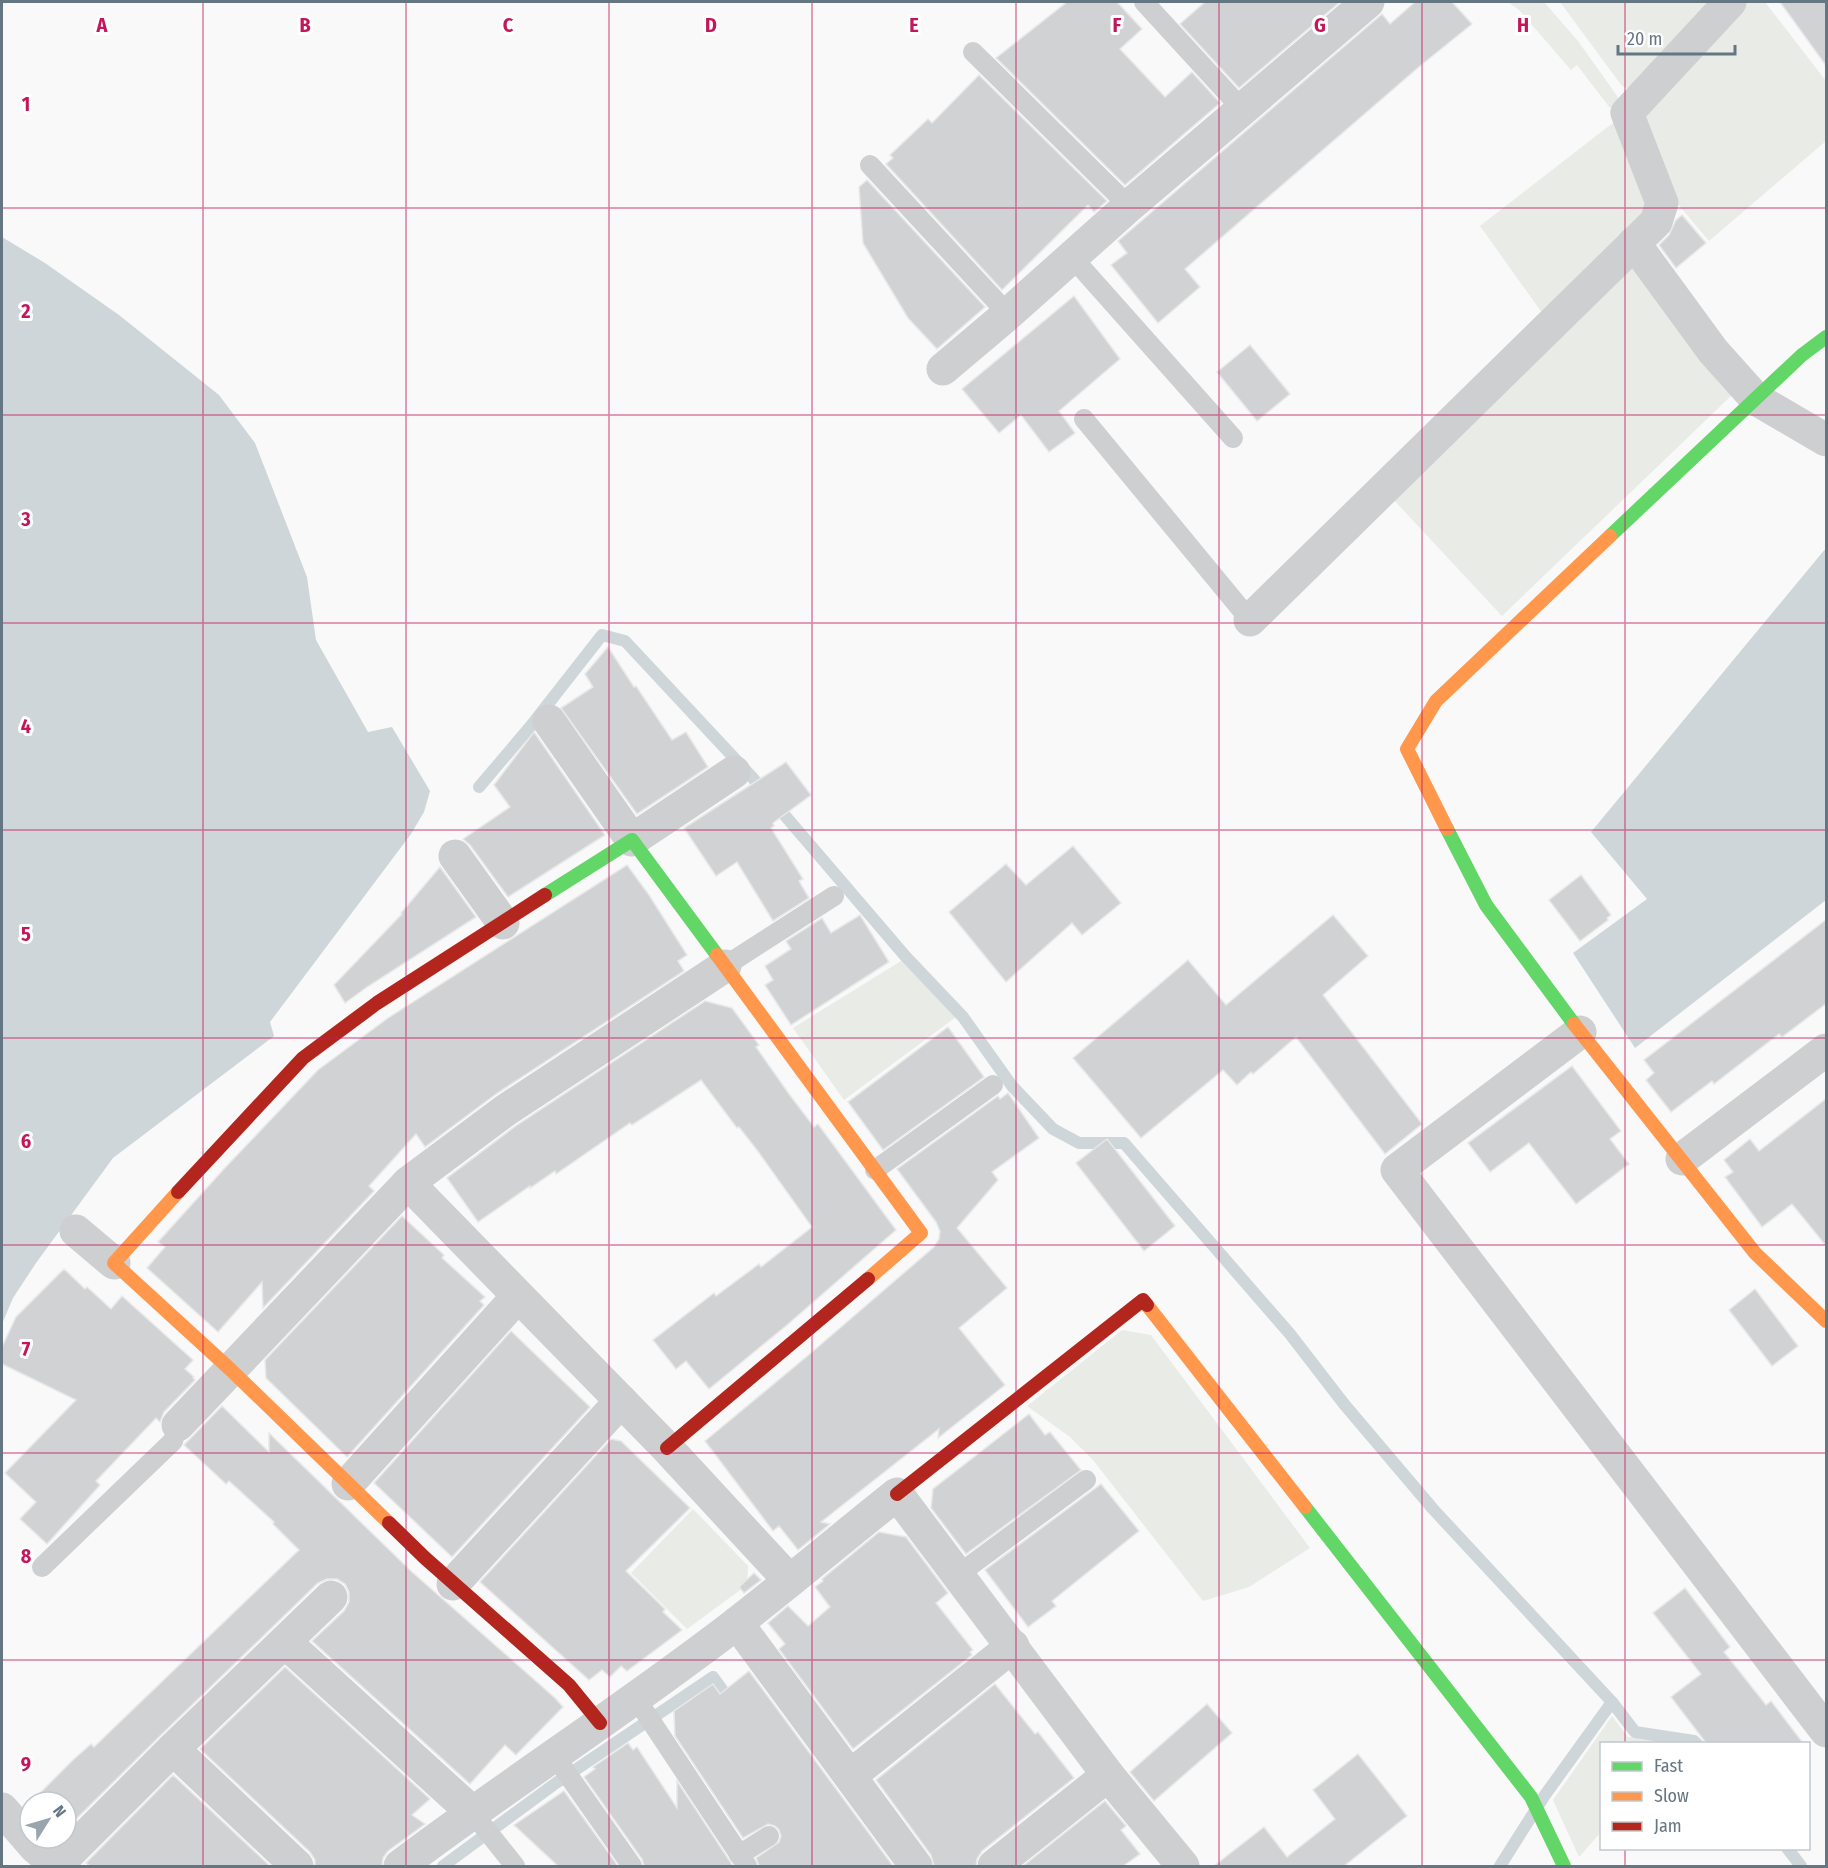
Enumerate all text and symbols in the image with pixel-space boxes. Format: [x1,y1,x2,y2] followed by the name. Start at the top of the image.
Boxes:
[96,13,109,37] text: A
[299,13,311,37] text: B
[503,13,514,37] text: C
[705,13,717,37] text: D
[909,13,919,37] text: E
[1113,13,1122,37] text: F
[1314,13,1326,37] text: G
[1517,13,1529,37] text: H
[1618,18,1735,56] scale bar
[1627,28,1662,50] text: 20 m
[22,92,30,116] text: 1
[20,299,31,323] text: 2
[20,507,31,531] text: 3
[21,714,31,738] text: 4
[21,922,31,946] text: 5
[21,1129,31,1153] text: 6
[22,1337,31,1361] text: 7
[21,1544,32,1568] text: 8
[1600,1742,1810,1850] legend
[21,1752,31,1776] text: 9
[1654,1755,1683,1777] text: Fast
[1654,1785,1689,1807] text: Slow
[18,1790,78,1850] north arrow
[49,1802,70,1821] text: N
[1654,1815,1682,1837] text: Jam

